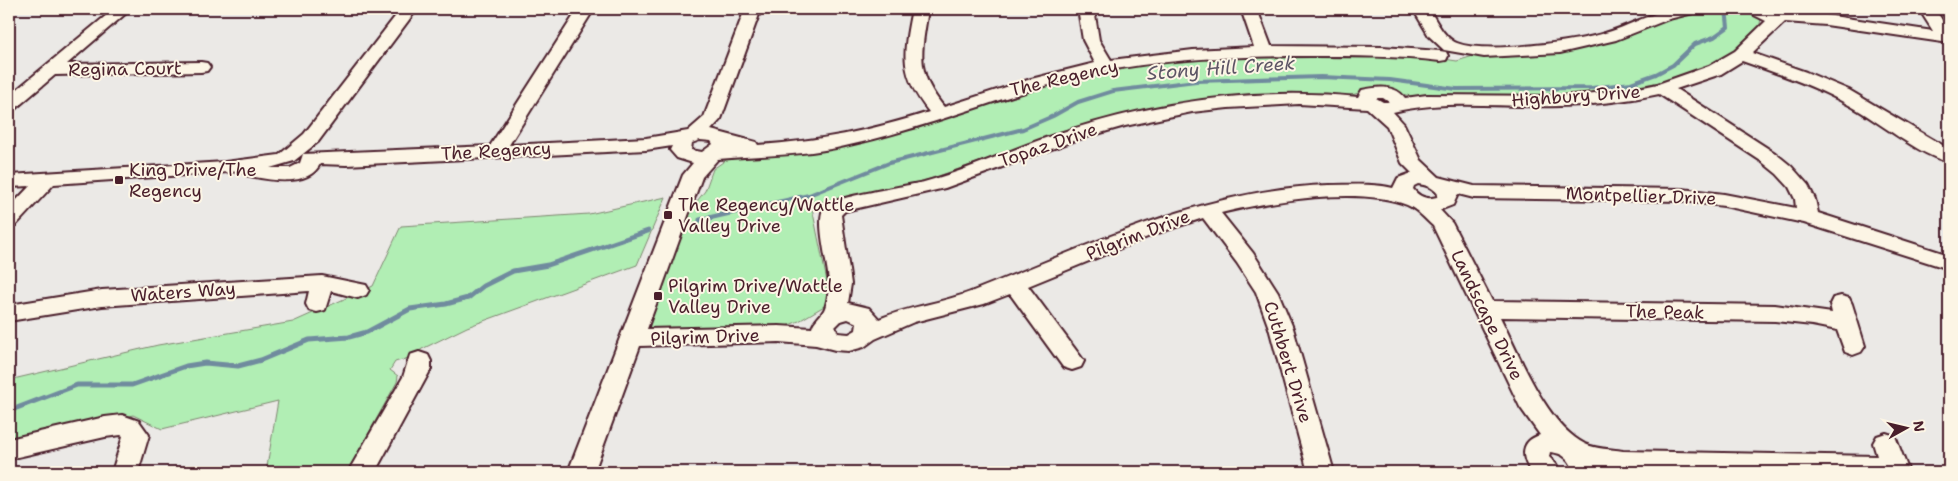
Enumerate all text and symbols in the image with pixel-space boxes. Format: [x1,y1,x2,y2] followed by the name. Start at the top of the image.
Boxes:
[1146,50,1296,86] water label: Stony Hill Creek
[1007,54,1121,102] street label: The Regency
[68,56,182,82] street label: Regina Court
[1511,80,1641,112] street label: Highbury Drive
[996,117,1100,173] street label: Topaz Drive
[440,136,552,166] street label: The Regency
[129,158,257,203] place label: King Drive/The Regency
[113,174,125,186] marker: King Drive/The Regency
[1565,181,1717,211] street label: Montpellier Drive
[678,193,854,238] place label: The Regency/Wattle Valley Drive
[1082,204,1194,266] street label: Pilgrim Drive
[662,209,674,221] marker: The Regency/Wattle Valley Drive
[1445,246,1529,384] street label: Landscape Drive
[668,274,843,319] place label: Pilgrim Drive/Wattle Valley Drive
[130,276,236,308] street label: Waters Way
[652,290,664,302] marker: Pilgrim Drive/Wattle Valley Drive
[1258,298,1318,426] street label: Cuthbert Drive
[1625,299,1705,325] street label: The Peak
[650,323,760,351] street label: Pilgrim Drive
[1880,404,1930,454] north arrow
[1909,419,1929,433] text: N

